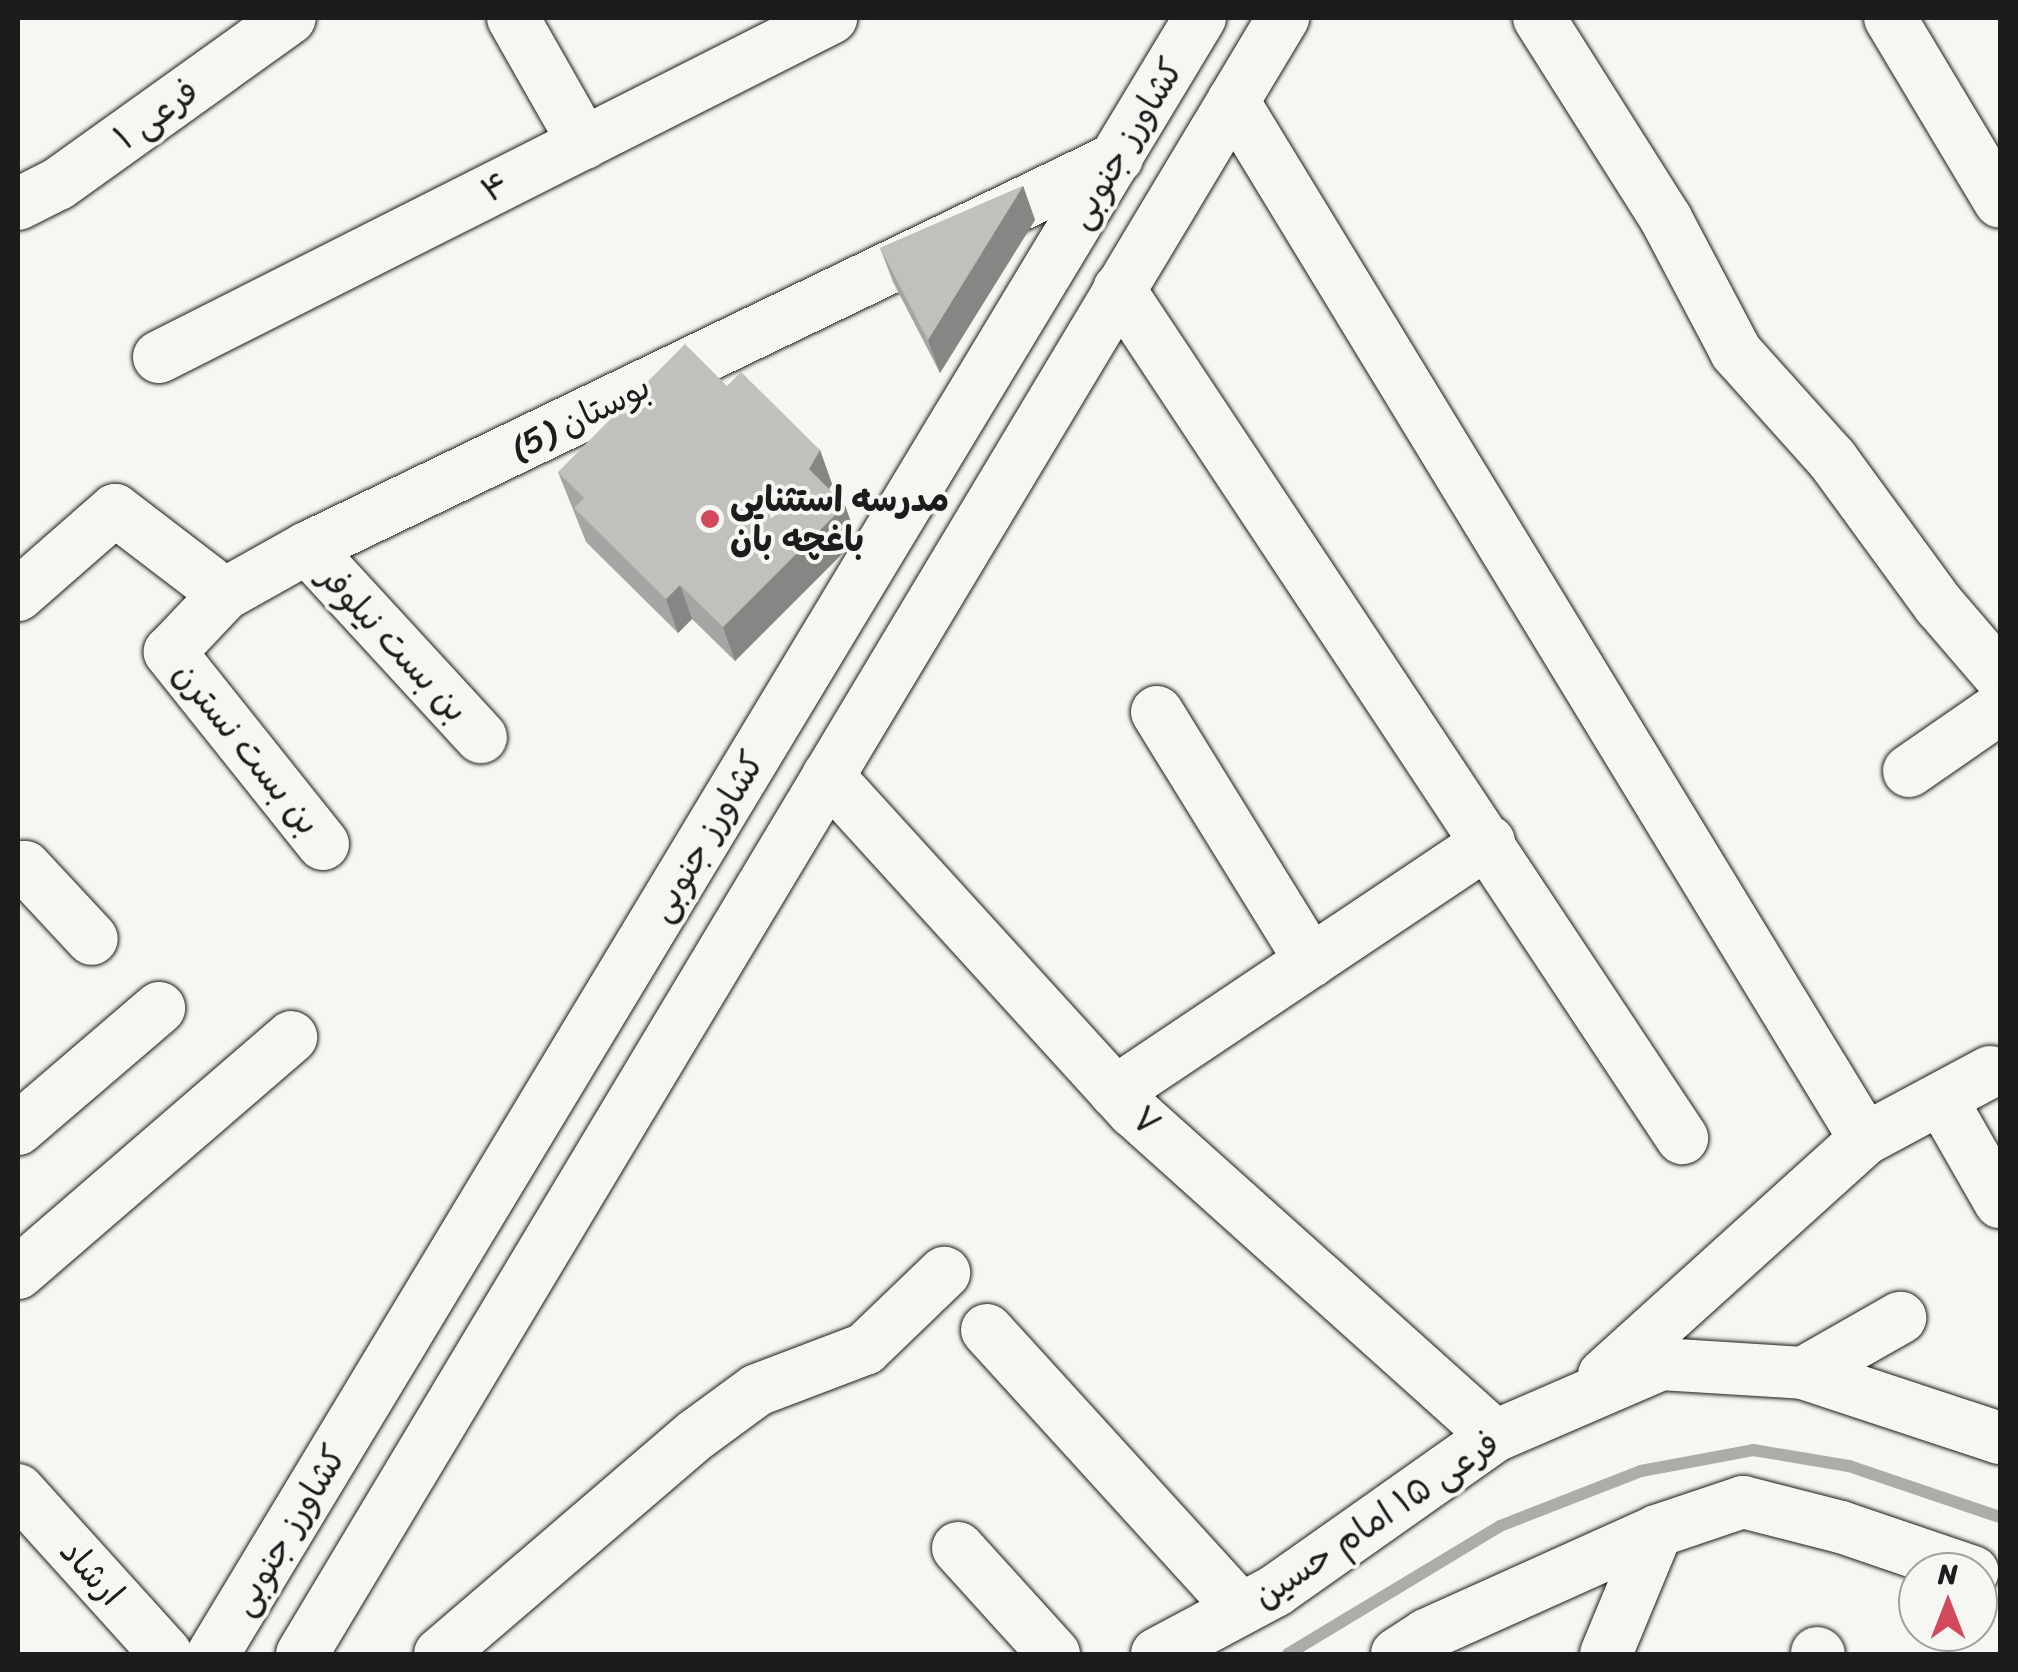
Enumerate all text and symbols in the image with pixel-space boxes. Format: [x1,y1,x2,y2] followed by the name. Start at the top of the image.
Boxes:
[1058,50,1192,236] street label: کشاورز جنوبی
[106,69,206,159] street label: فرعی ۱
[474,162,516,212] street label: ۴
[503,365,657,469] street label: بوستان (5)
[730,478,949,560] place label: مدرسه استثنایی باغچه بان
[699,508,721,530] marker: مدرسه استثنایی باغچه بان
[311,556,477,730] street label: بن بست نیلوفر
[164,653,330,843] street label: بن بست نسترن
[639,743,773,929] street label: کشاورز جنوبی
[1123,1097,1169,1145] street label: ۷
[1245,1421,1507,1617] street label: فرعی ۱۵ امام حسین
[221,1437,355,1623] street label: کشاورز جنوبی
[51,1530,133,1614] street label: ارشاد
[1938,1549,1958,1598] text: N
[1898,1552,1998,1652] north arrow

